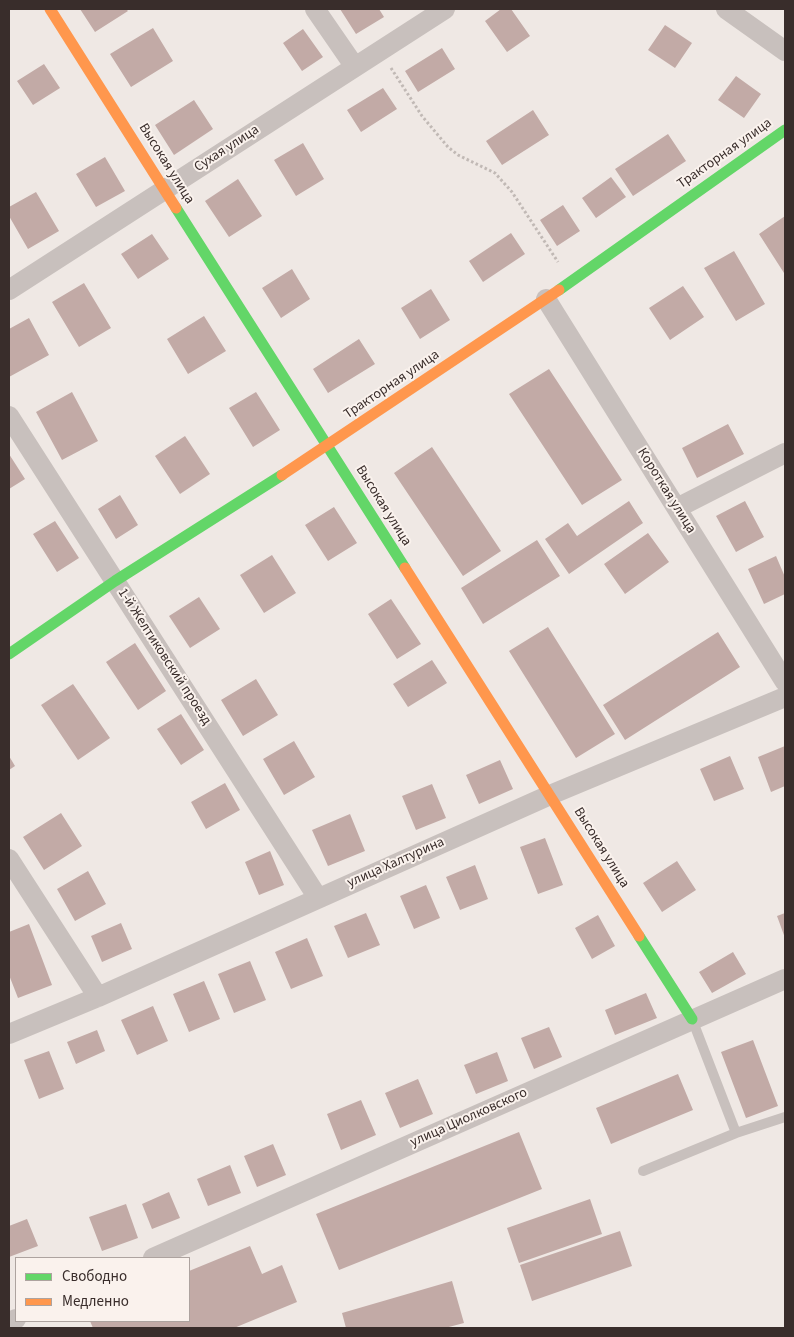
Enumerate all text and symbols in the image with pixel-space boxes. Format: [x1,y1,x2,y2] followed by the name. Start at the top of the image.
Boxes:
[675,115,775,193] street label: Тракторная улица
[135,121,197,207] street label: Высокая улица
[191,122,263,176] street label: Сухая улица
[341,347,443,423] street label: Тракторная улица
[633,445,699,537] street label: Короткая улица
[352,463,414,549] street label: Высокая улица
[114,586,214,728] street label: 1-й Желтиковский проезд
[570,805,632,891] street label: Высокая улица
[345,834,447,892] street label: улица Халтурина
[408,1085,530,1151] street label: улица Циолковского
[15,1257,190,1322] legend
[62,1266,127,1287] text: Свободно
[62,1291,129,1312] text: Медленно

